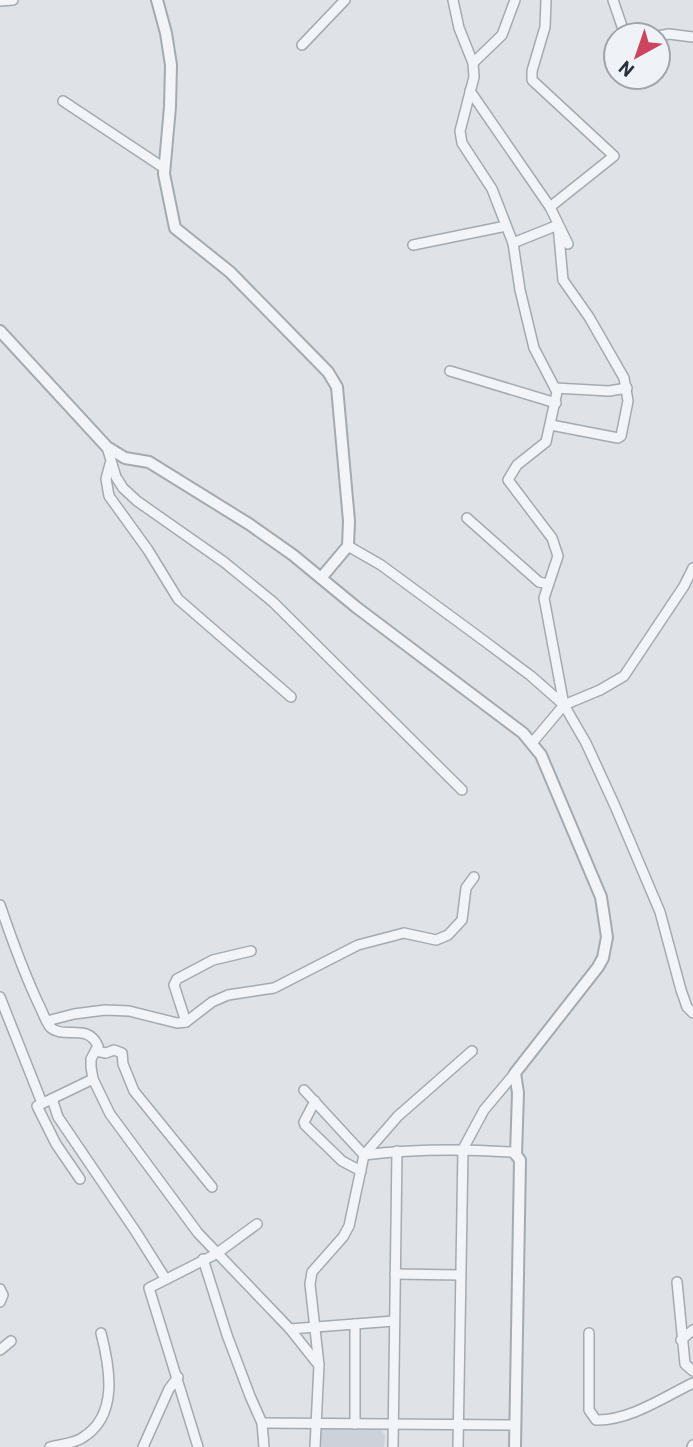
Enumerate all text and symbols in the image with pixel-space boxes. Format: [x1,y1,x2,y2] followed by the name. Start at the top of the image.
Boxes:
[602,21,672,91] north arrow
[614,57,638,82] text: N

